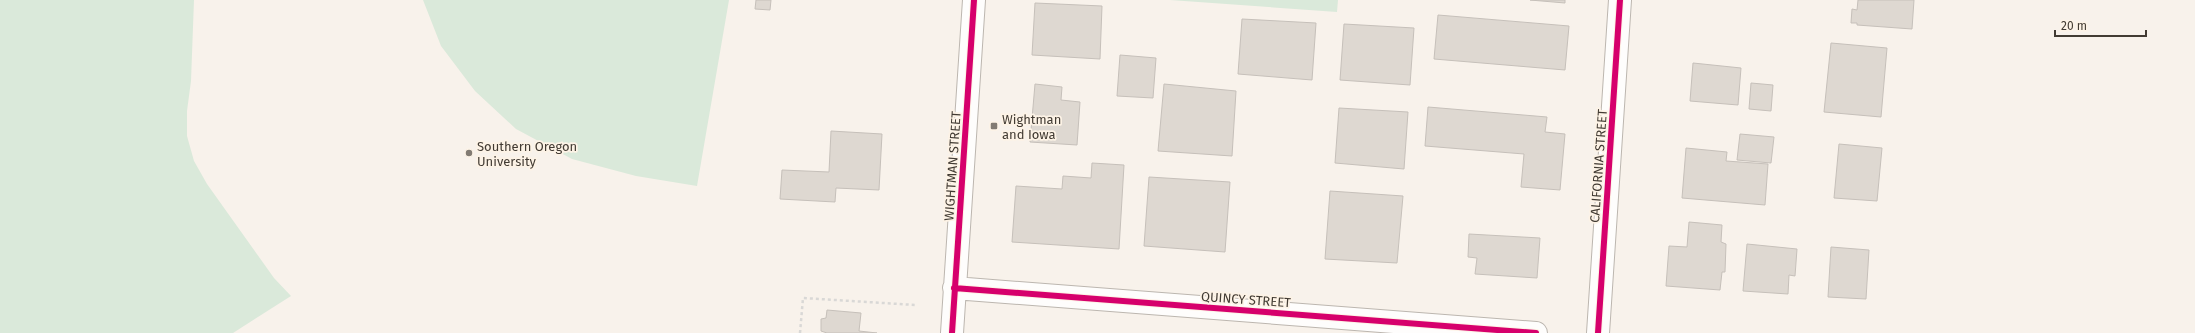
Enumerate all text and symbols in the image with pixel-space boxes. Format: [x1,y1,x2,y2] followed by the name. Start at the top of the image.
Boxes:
[2055,12,2146,38] scale bar
[2061,19,2087,33] text: 20 m
[1587,109,1610,223] street label: CALIFORNIA STREET
[941,110,964,221] street label: WIGHTMAN STREET
[1002,112,1061,142] place label: Wightman and Iowa
[989,121,999,131] marker: Wightman and Iowa
[477,139,577,169] place label: Southern Oregon University
[464,148,474,158] marker: Southern Oregon University
[1201,289,1292,310] street label: QUINCY STREET

